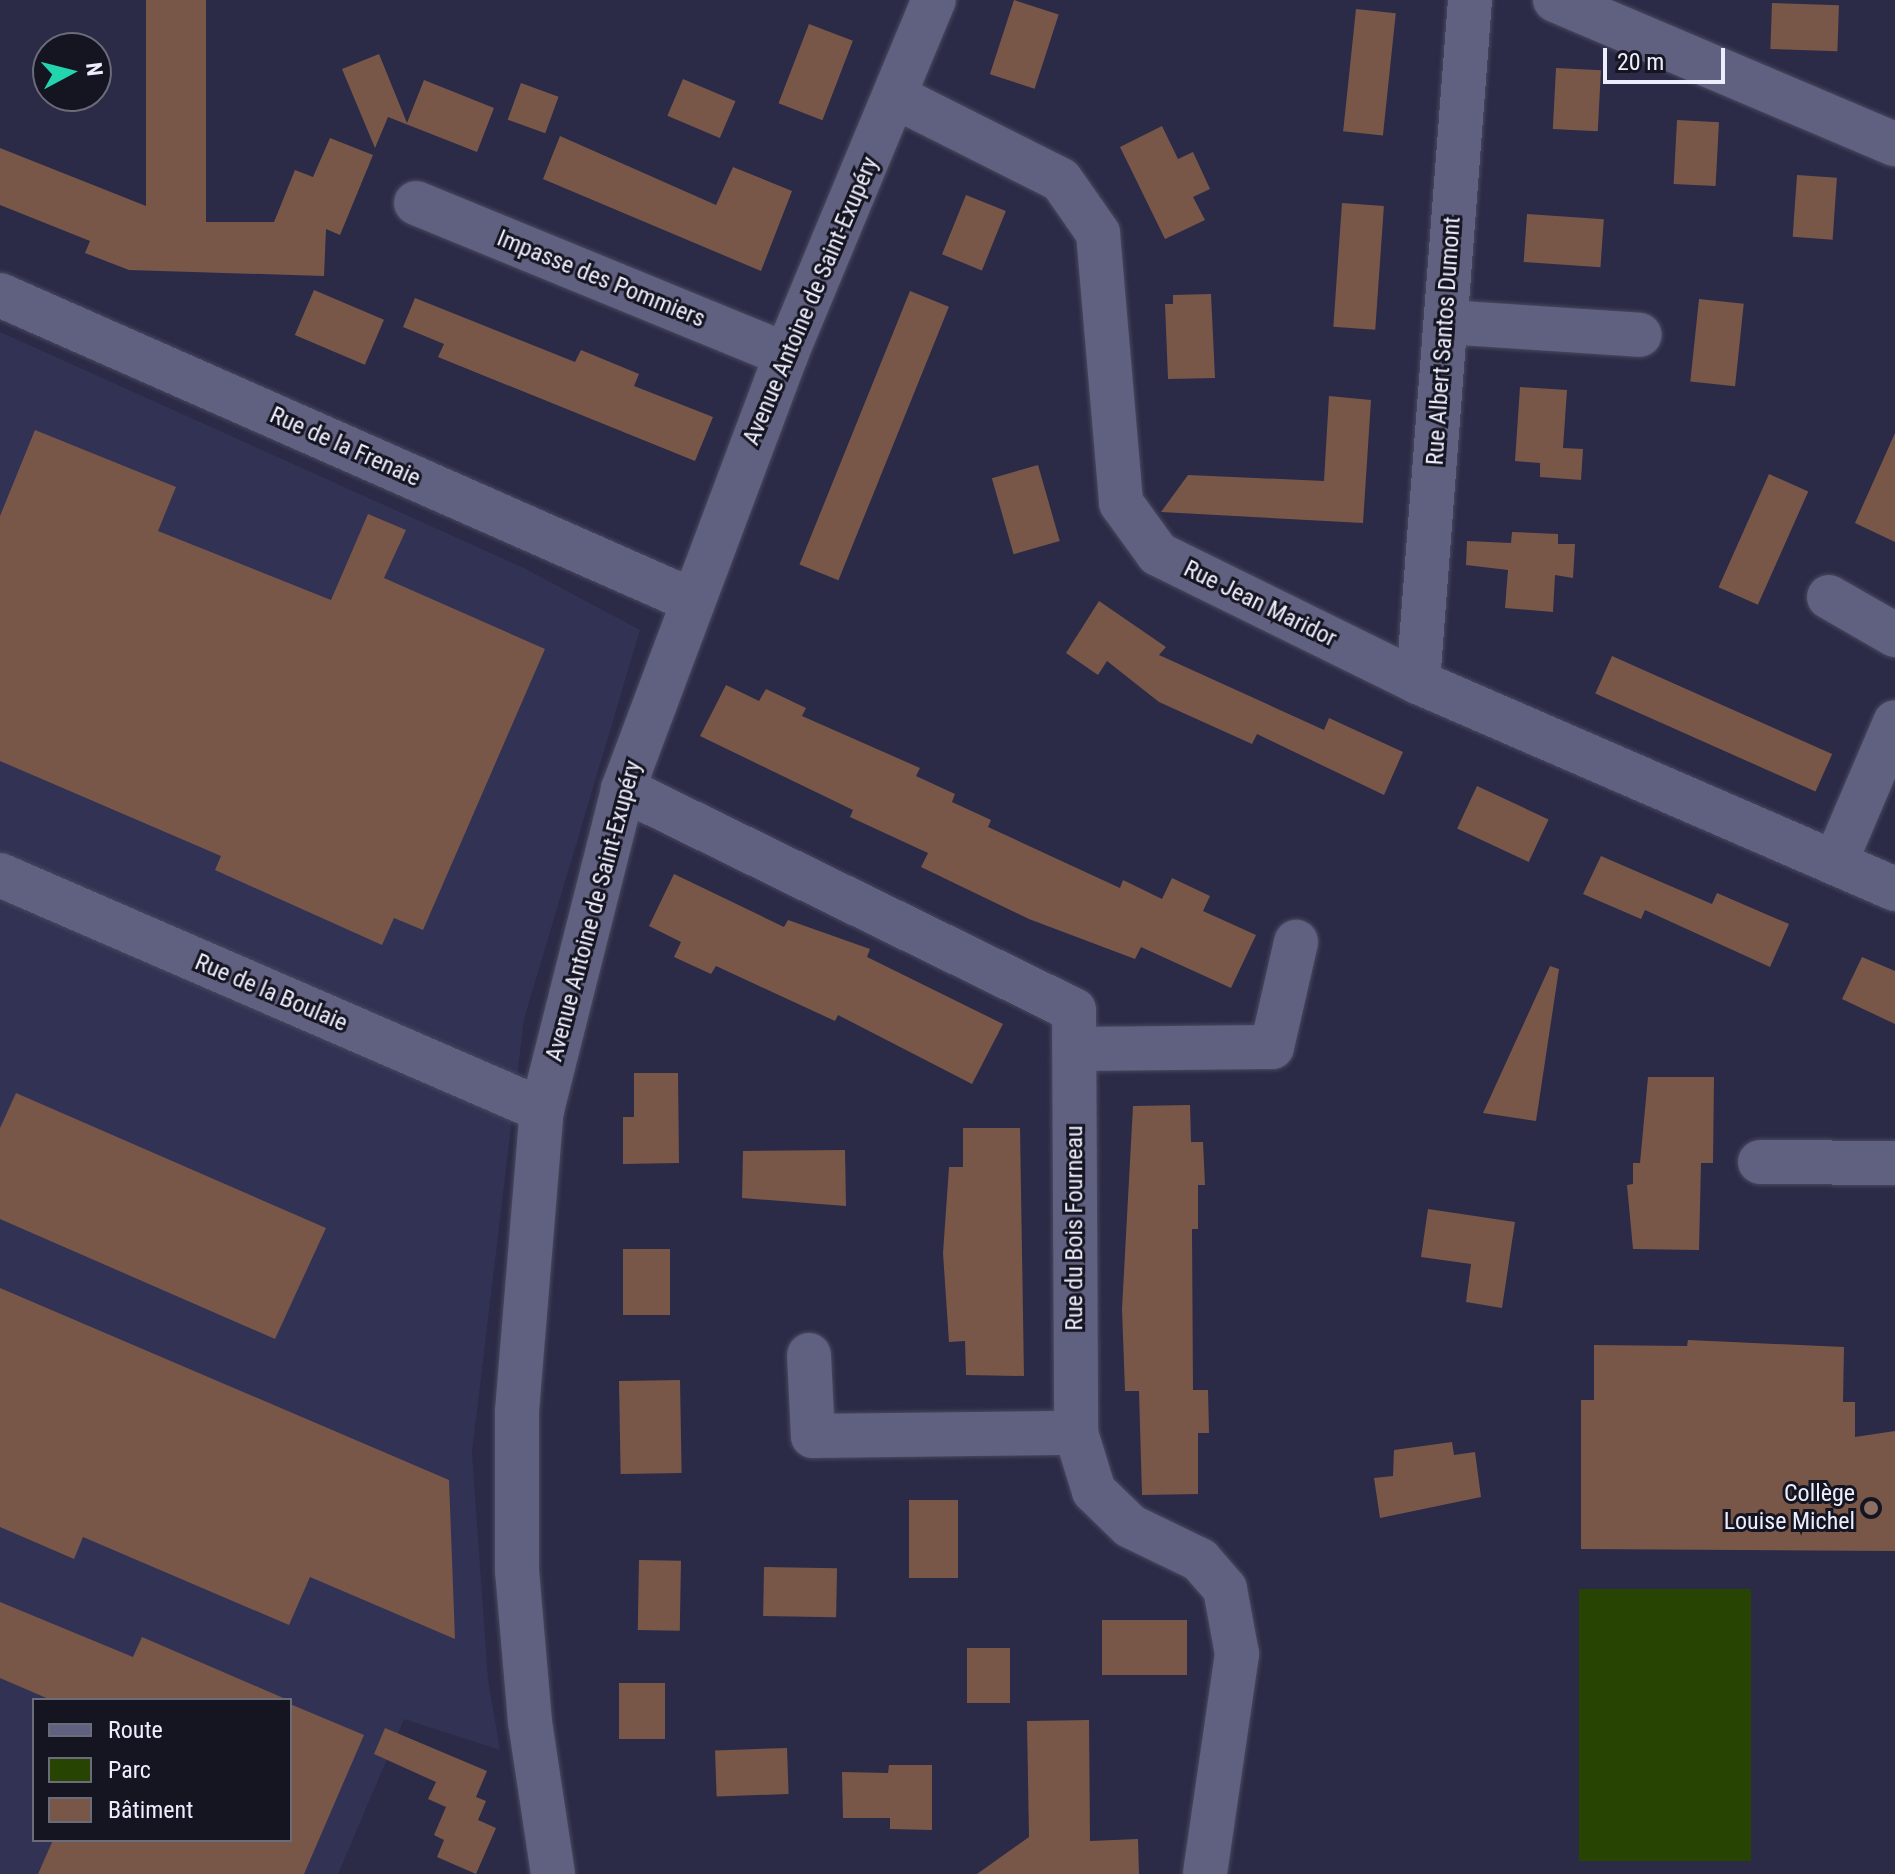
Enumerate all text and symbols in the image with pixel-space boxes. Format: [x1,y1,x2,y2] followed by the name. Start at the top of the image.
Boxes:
[32,32,112,112] north arrow
[1607,32,1729,82] scale bar
[1617,48,1664,76] text: 20 m
[81,61,108,77] text: N
[737,153,885,449] street label: Avenue Antoine de Saint-Exupéry
[1421,216,1467,466] street label: Rue Albert Santos Dumont
[493,224,709,334] street label: Impasse des Pommiers
[265,401,425,493] street label: Rue de la Frenaie
[1179,555,1341,653] street label: Rue Jean Maridor
[540,757,648,1065] street label: Avenue Antoine de Saint-Exupéry
[190,948,352,1038] street label: Rue de la Boulaie
[1061,1125,1089,1331] street label: Rue du Bois Fourneau
[1724,1480,1855,1536] place label: Collège Louise Michel
[1862,1499,1880,1517] marker: Collège Louise Michel
[32,1698,292,1842] legend
[108,1716,163,1744] text: Route
[108,1756,151,1784] text: Parc
[108,1796,193,1824] text: Bâtiment

